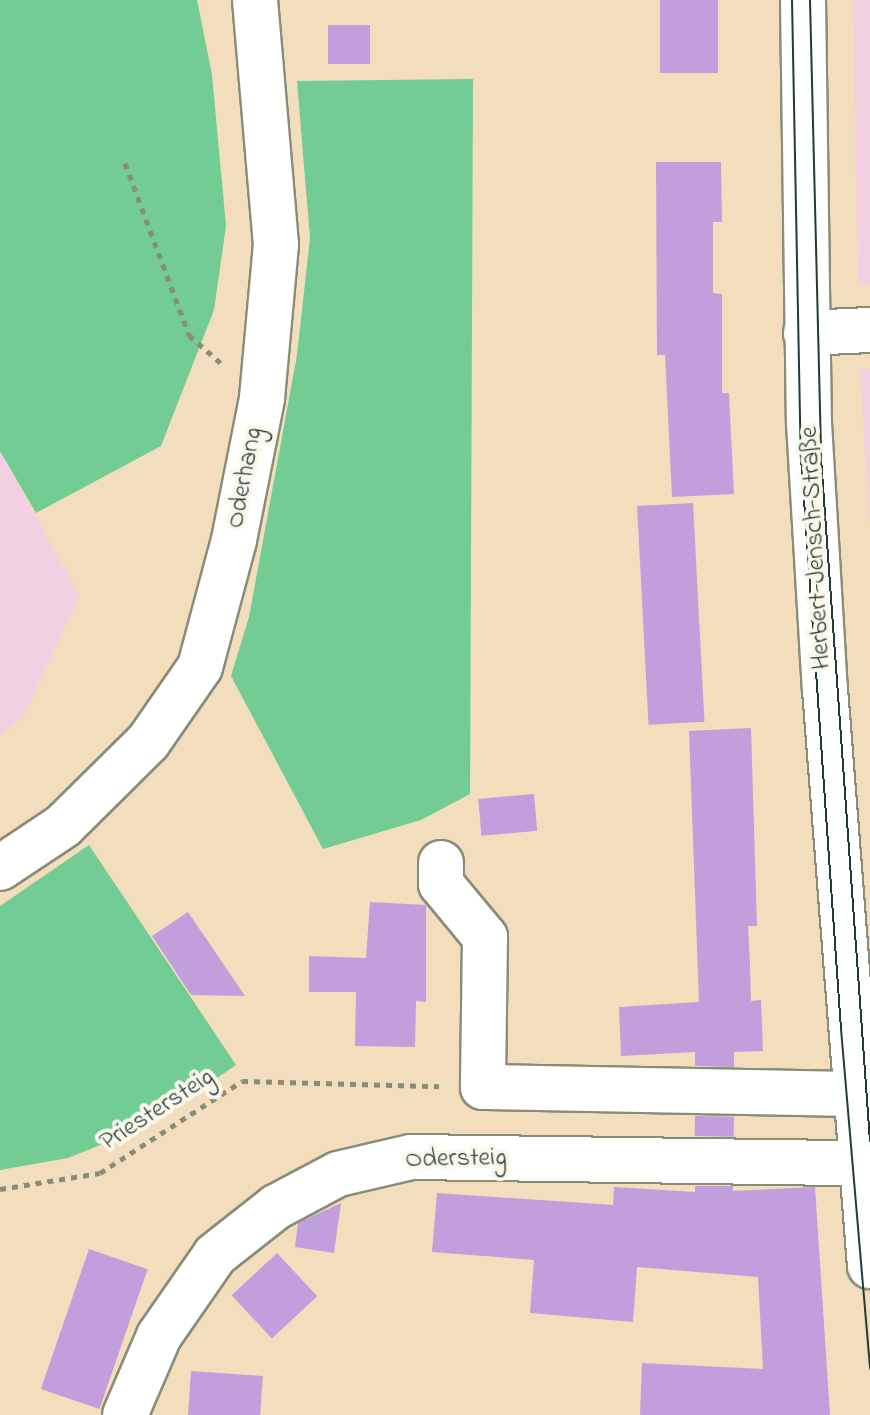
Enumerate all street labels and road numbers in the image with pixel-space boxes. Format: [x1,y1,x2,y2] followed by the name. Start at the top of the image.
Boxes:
[221,425,271,531] street label: Oderhang
[795,426,839,670] street label: Herbert-Jensch-Straße
[95,1063,221,1159] street label: Priestersteig
[405,1144,507,1176] street label: Odersteig

